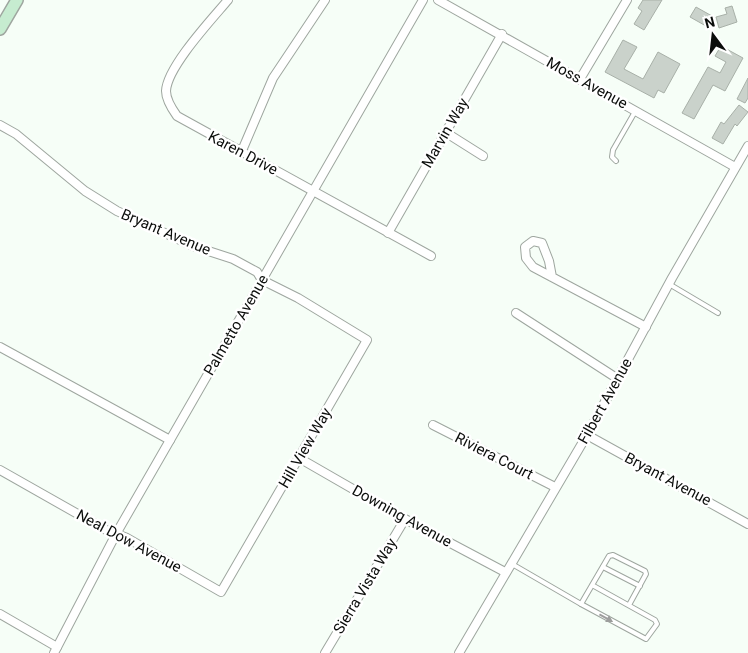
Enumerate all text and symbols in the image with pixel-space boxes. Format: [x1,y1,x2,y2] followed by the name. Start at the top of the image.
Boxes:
[688,10,738,60] north arrow
[703,13,716,31] text: N
[543,53,631,113] street label: Moss Avenue
[418,95,472,171] street label: Marvin Way
[205,127,281,179] street label: Karen Drive
[118,205,214,259] street label: Bryant Avenue
[200,271,272,379] street label: Palmetto Avenue
[574,355,636,447] street label: Filbert Avenue
[275,405,335,491] street label: Hill View Way
[452,429,536,483] street label: Riviera Court
[622,449,714,509] street label: Bryant Avenue
[349,481,455,551] street label: Downing Avenue
[73,506,185,576] street label: Neal Dow Avenue
[329,535,401,637] street label: Sierra Vista Way
[599,613,613,622] one-way arrow

